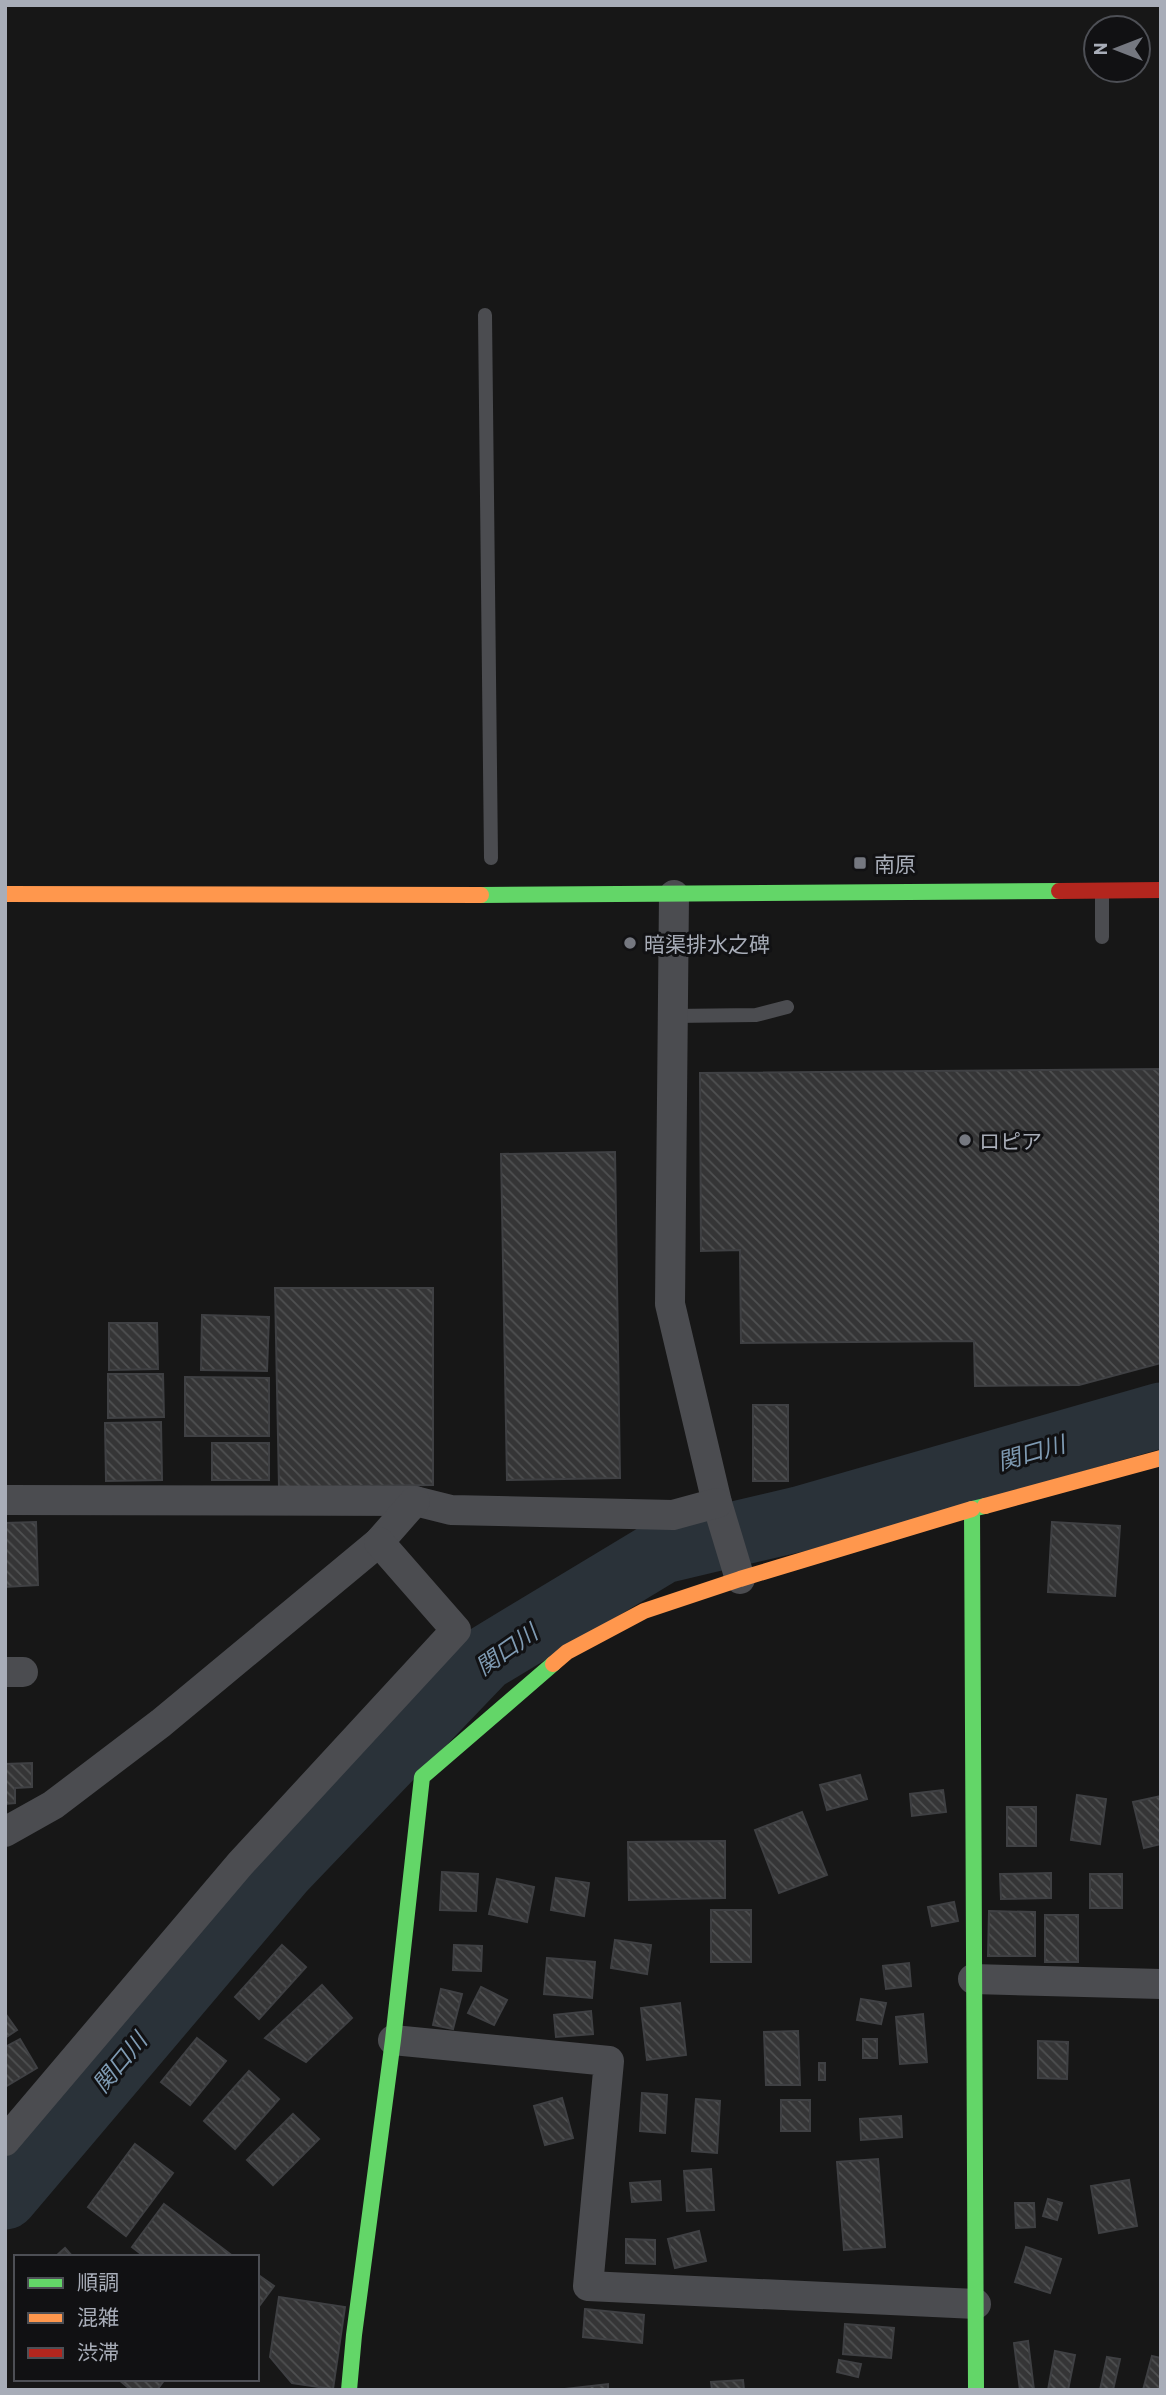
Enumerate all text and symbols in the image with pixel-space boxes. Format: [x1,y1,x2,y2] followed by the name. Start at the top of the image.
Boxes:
[1082,14,1152,84] north arrow
[1088,43,1111,55] text: N
[874,851,916,876] place label: 南原
[852,855,868,871] marker: 南原
[644,931,770,956] place label: 暗渠排水之碑
[622,935,638,951] marker: 暗渠排水之碑
[979,1128,1042,1153] place label: ロピア
[957,1132,973,1148] marker: ロピア
[994,1428,1071,1475] water label: 関口川
[470,1616,545,1680] water label: 関口川
[86,2024,154,2097] water label: 関口川
[14,2255,259,2381] legend
[77,2269,119,2294] text: 順調
[77,2304,119,2329] text: 混雑
[77,2339,119,2364] text: 渋滞

